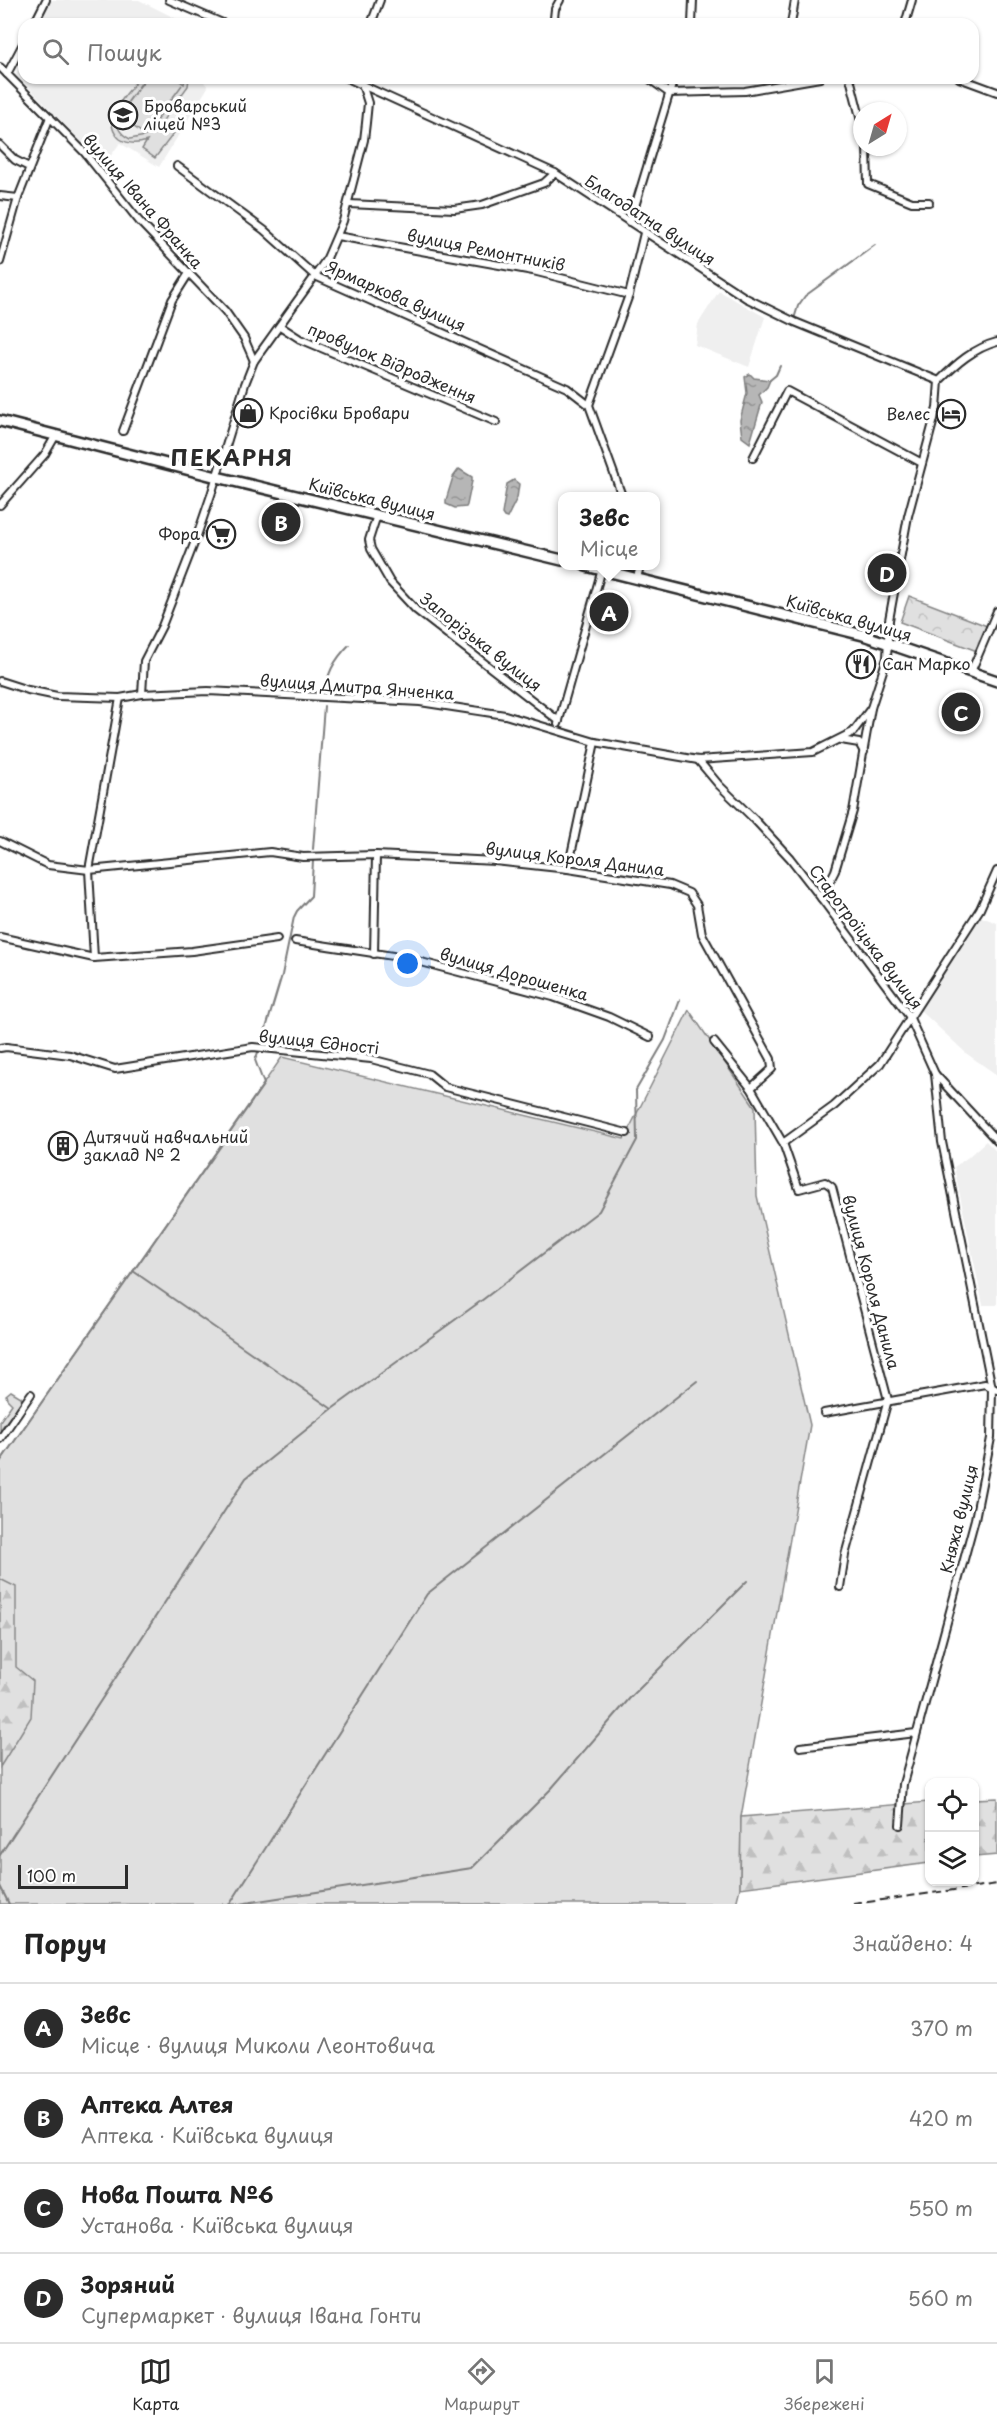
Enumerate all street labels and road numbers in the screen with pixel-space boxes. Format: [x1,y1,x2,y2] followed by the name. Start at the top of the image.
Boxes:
[78,127,209,273] street label: вулиця Івана Франка
[581,168,721,270] street label: Благодатна вулиця
[405,222,567,276] street label: вулиця Ремонтників
[323,254,470,337] street label: Ярмаркова вулиця
[305,316,480,408] street label: провулок Відродження
[306,471,438,525] street label: Київська вулиця
[416,586,548,696] street label: Запорізька вулиця
[784,588,915,646] street label: Київська вулиця
[259,667,455,705] street label: вулиця Дмитра Янченка
[484,835,666,881] street label: вулиця Короля Данила
[804,859,929,1014] street label: Старотроїцька вулиця
[437,940,591,1006] street label: вулиця Дорошенка
[258,1023,380,1059] street label: вулиця Єдності
[837,1192,907,1372] street label: вулиця Короля Данила
[933,1462,983,1576] street label: Княжа вулиця

